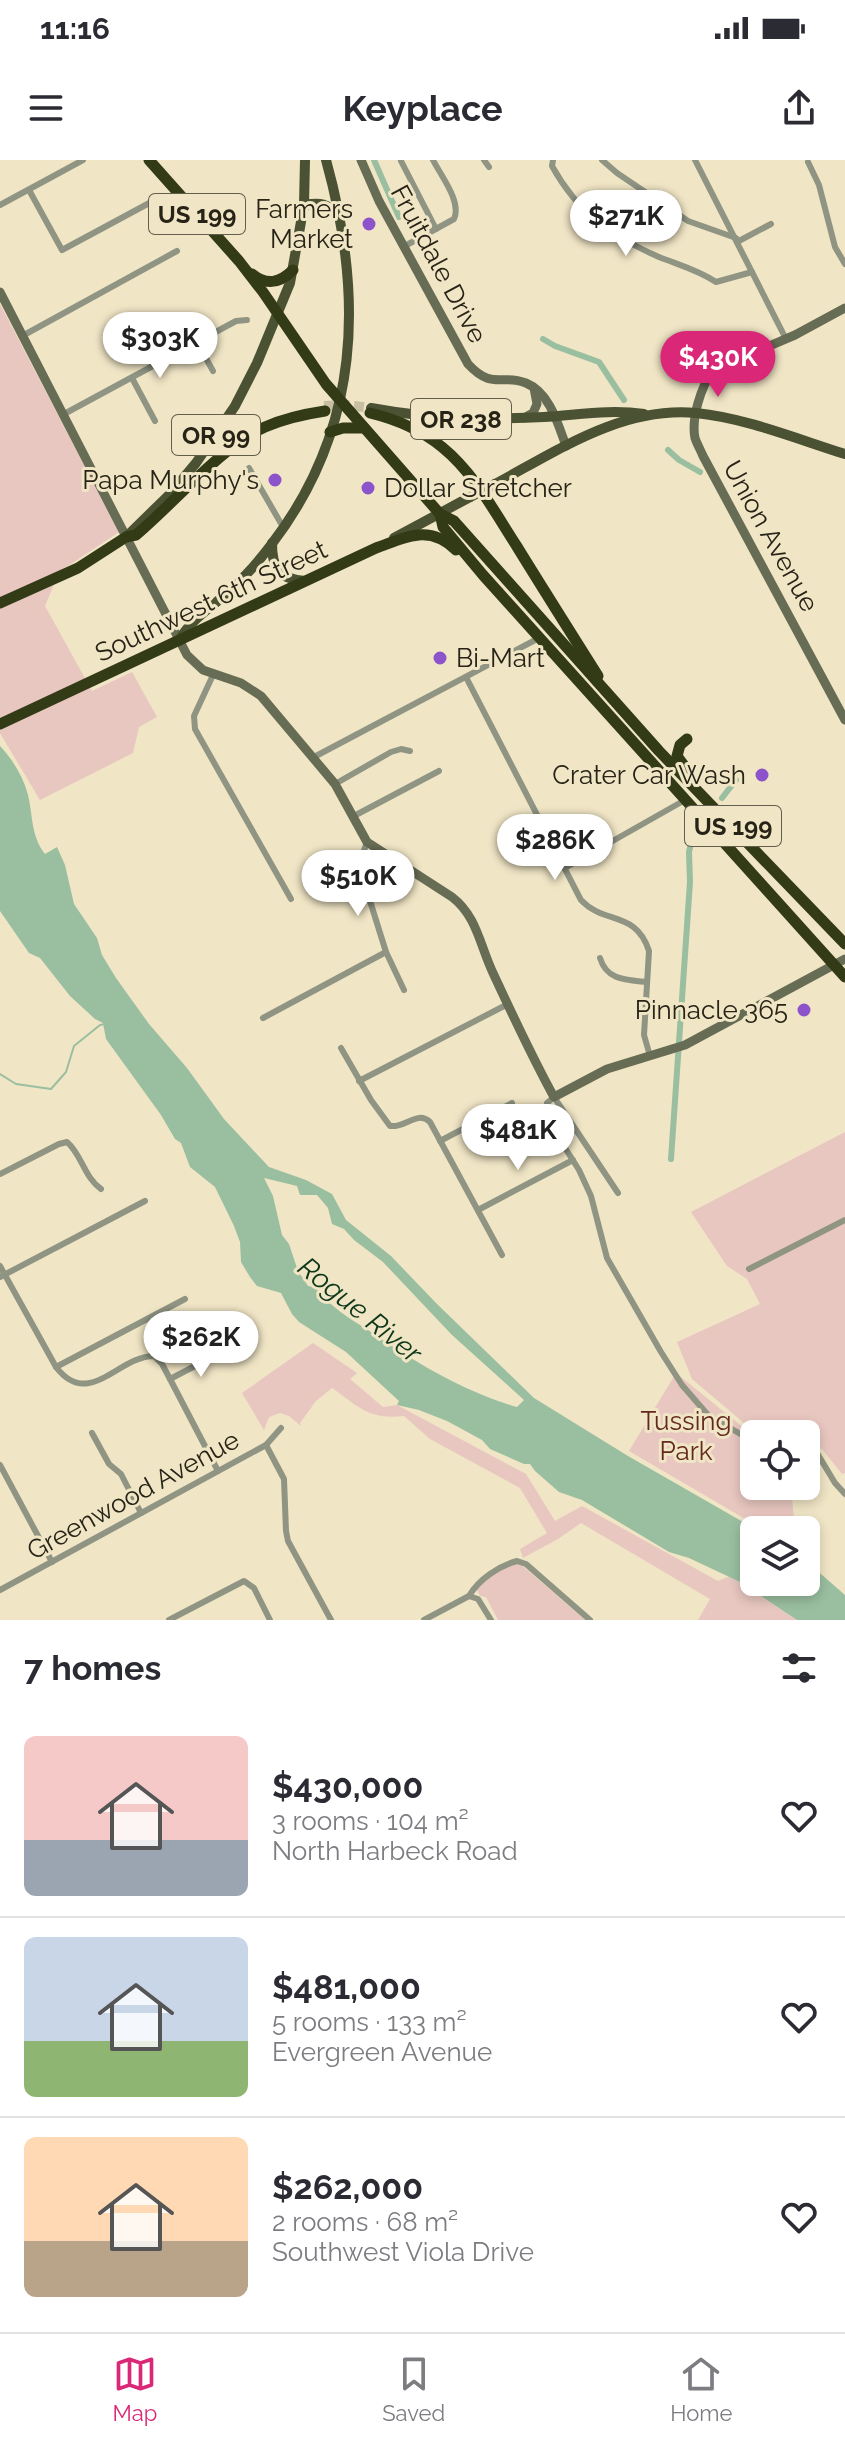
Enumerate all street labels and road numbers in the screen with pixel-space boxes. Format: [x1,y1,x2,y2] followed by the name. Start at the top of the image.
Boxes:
[385,180,493,348] street label: Fruitdale Drive
[149,194,245,234] road number: US 199
[411,399,511,439] road number: OR 238
[172,415,260,455] road number: OR 99
[717,455,825,617] street label: Union Avenue
[90,534,332,668] street label: Southwest 6th Street
[685,806,781,846] road number: US 199
[22,1424,244,1566] street label: Greenwood Avenue

